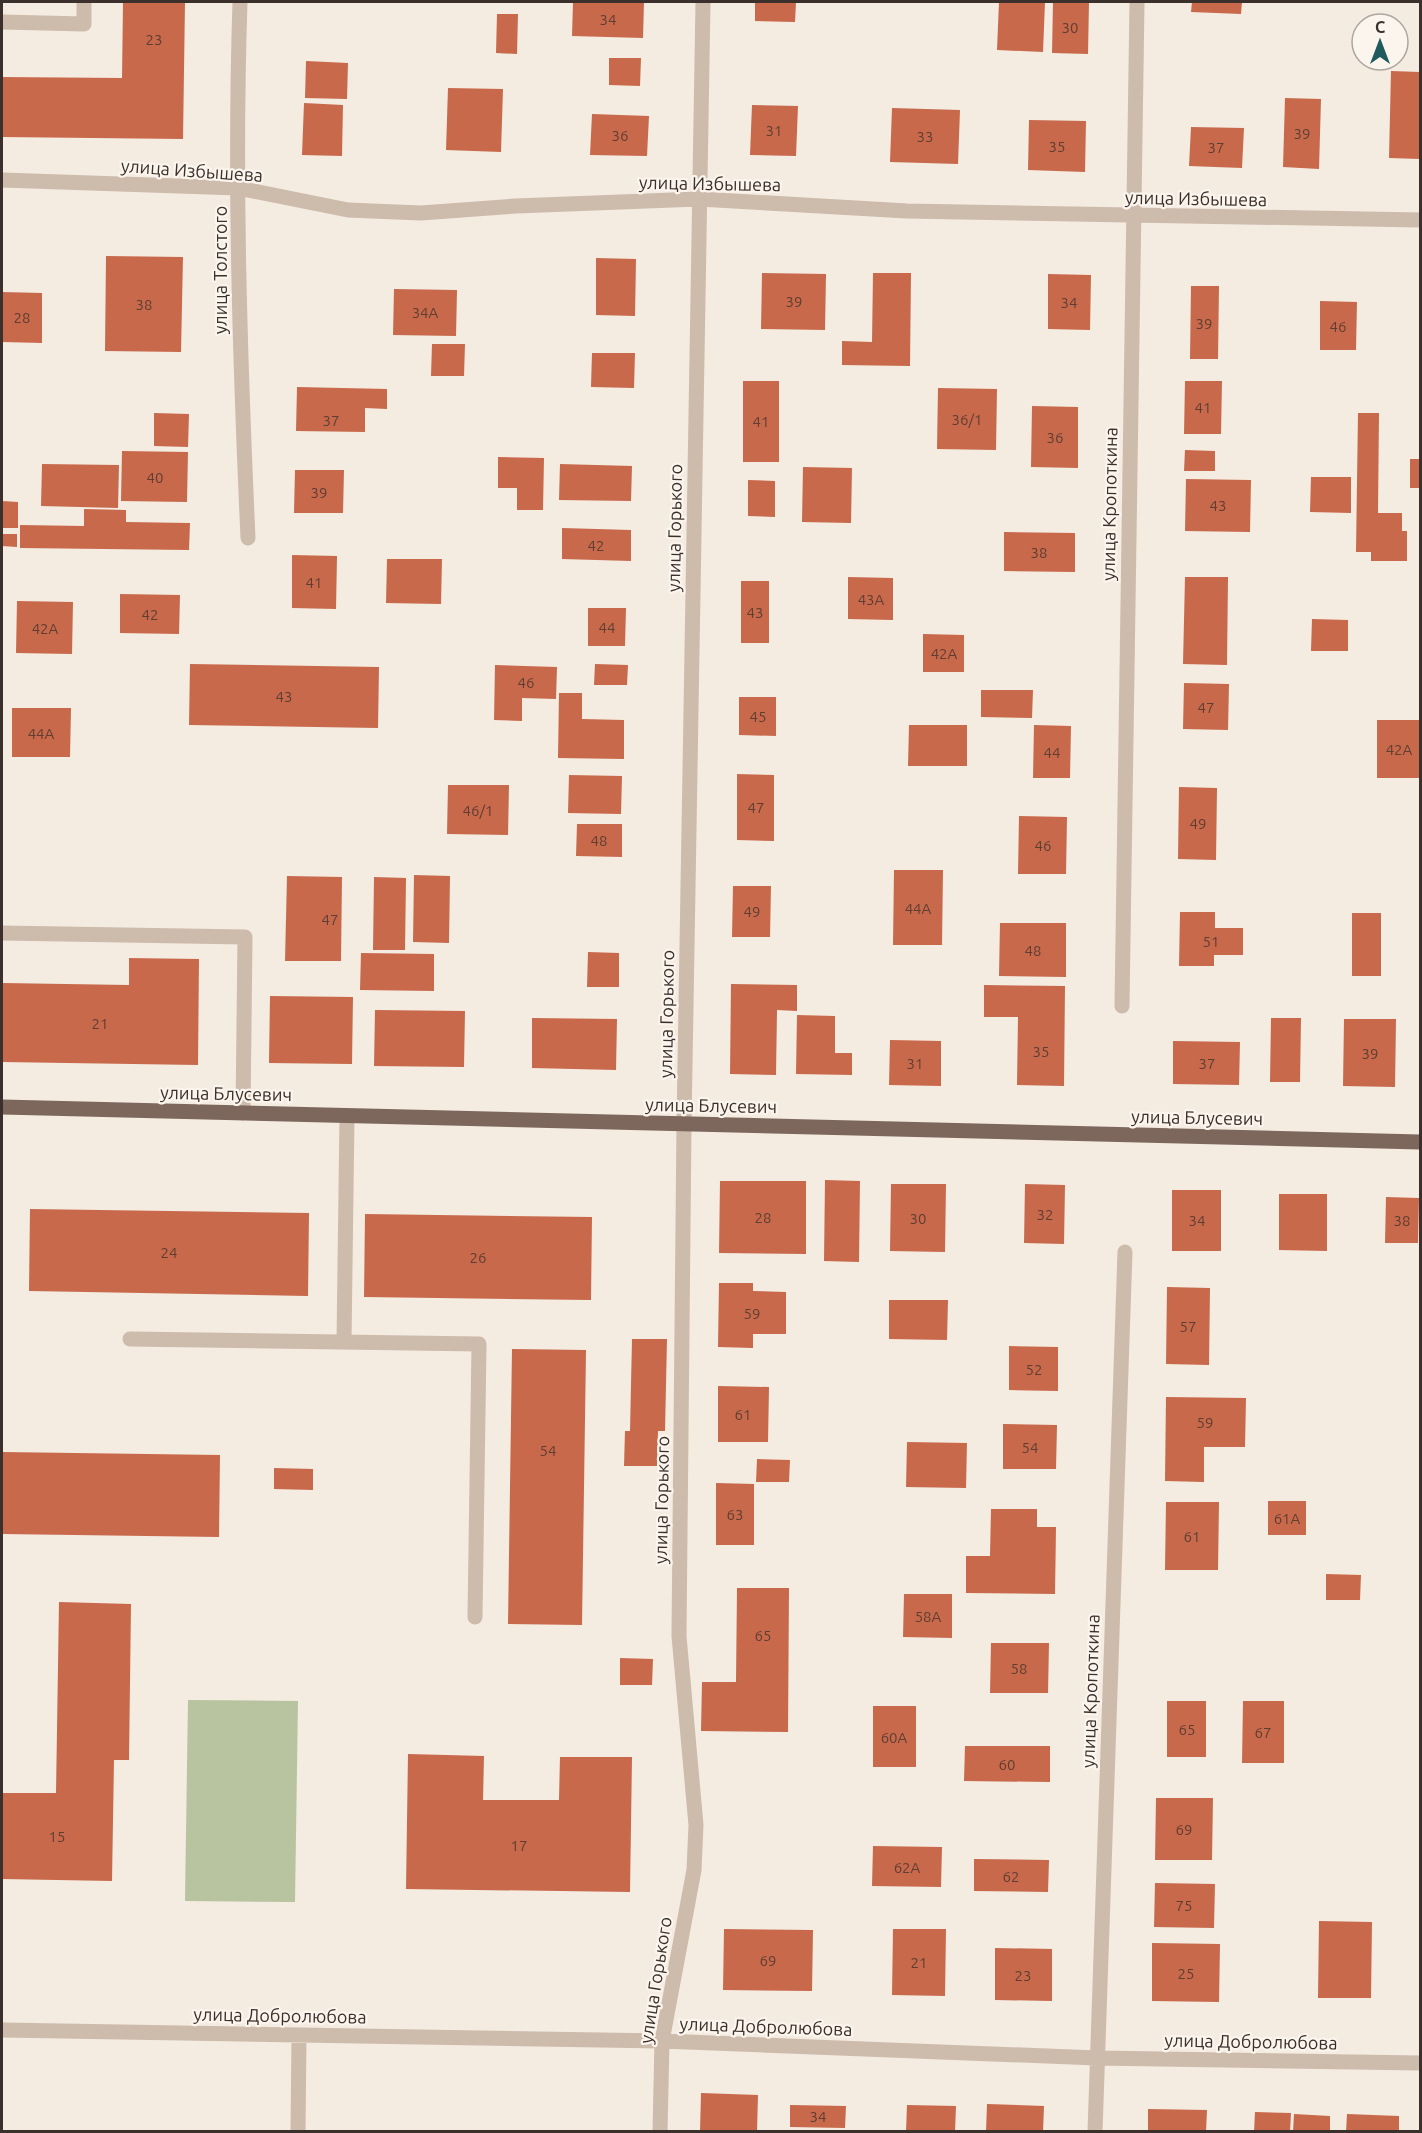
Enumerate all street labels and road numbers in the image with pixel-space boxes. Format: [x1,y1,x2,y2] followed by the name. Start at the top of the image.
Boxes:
[120,155,264,185] street label: улица Избышева
[639,172,781,194] street label: улица Избышева
[1125,187,1267,209] street label: улица Избышева
[210,206,230,334] street label: улица Толстого
[1098,427,1120,581] street label: улица Кропоткина
[663,464,685,592] street label: улица Горького
[655,950,677,1078] street label: улица Горького
[160,1082,292,1104] street label: улица Блусевич
[645,1094,777,1116] street label: улица Блусевич
[1131,1106,1263,1128] street label: улица Блусевич
[650,1436,672,1564] street label: улица Горького
[1077,1614,1103,1768] street label: улица Кропоткина
[635,1915,675,2045] street label: улица Горького
[193,2003,367,2027] street label: улица Добролюбова
[679,2013,853,2039] street label: улица Добролюбова
[1164,2029,1338,2053] street label: улица Добролюбова

